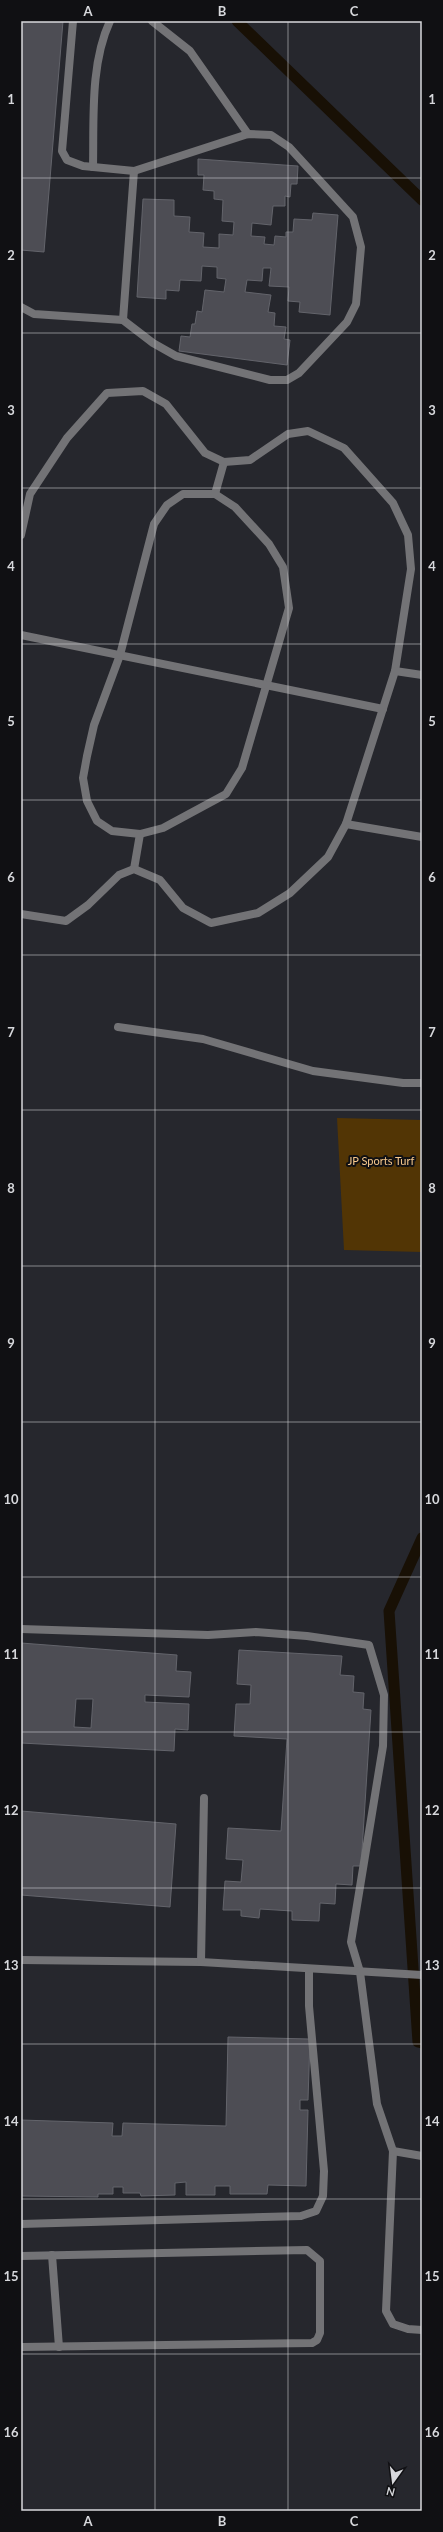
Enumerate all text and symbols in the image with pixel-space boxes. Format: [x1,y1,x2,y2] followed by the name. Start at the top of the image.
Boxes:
[82,3,93,19] text: A
[218,3,227,19] text: B
[350,3,359,19] text: C
[7,91,15,107] text: 1
[428,91,436,107] text: 1
[7,247,15,263] text: 2
[428,247,436,263] text: 2
[7,402,15,418] text: 3
[428,402,436,418] text: 3
[7,558,15,574] text: 4
[428,558,436,574] text: 4
[7,713,15,729] text: 5
[428,713,436,729] text: 5
[7,869,15,885] text: 6
[428,869,436,885] text: 6
[7,1024,15,1040] text: 7
[428,1024,436,1040] text: 7
[348,1154,414,1167] park label: JP Sports Turf
[7,1180,15,1196] text: 8
[428,1180,436,1196] text: 8
[7,1335,15,1351] text: 9
[428,1335,436,1351] text: 9
[3,1491,19,1507] text: 10
[424,1491,440,1507] text: 10
[3,1646,19,1662] text: 11
[424,1646,440,1662] text: 11
[3,1802,19,1818] text: 12
[424,1802,440,1818] text: 12
[3,1957,19,1973] text: 13
[424,1957,440,1973] text: 13
[3,2113,19,2129] text: 14
[424,2113,440,2129] text: 14
[3,2268,19,2284] text: 15
[424,2268,440,2284] text: 15
[3,2424,19,2440] text: 16
[424,2424,440,2440] text: 16
[373,2462,413,2502] north arrow
[385,2485,396,2500] text: N
[82,2513,93,2529] text: A
[218,2513,227,2529] text: B
[350,2513,359,2529] text: C

